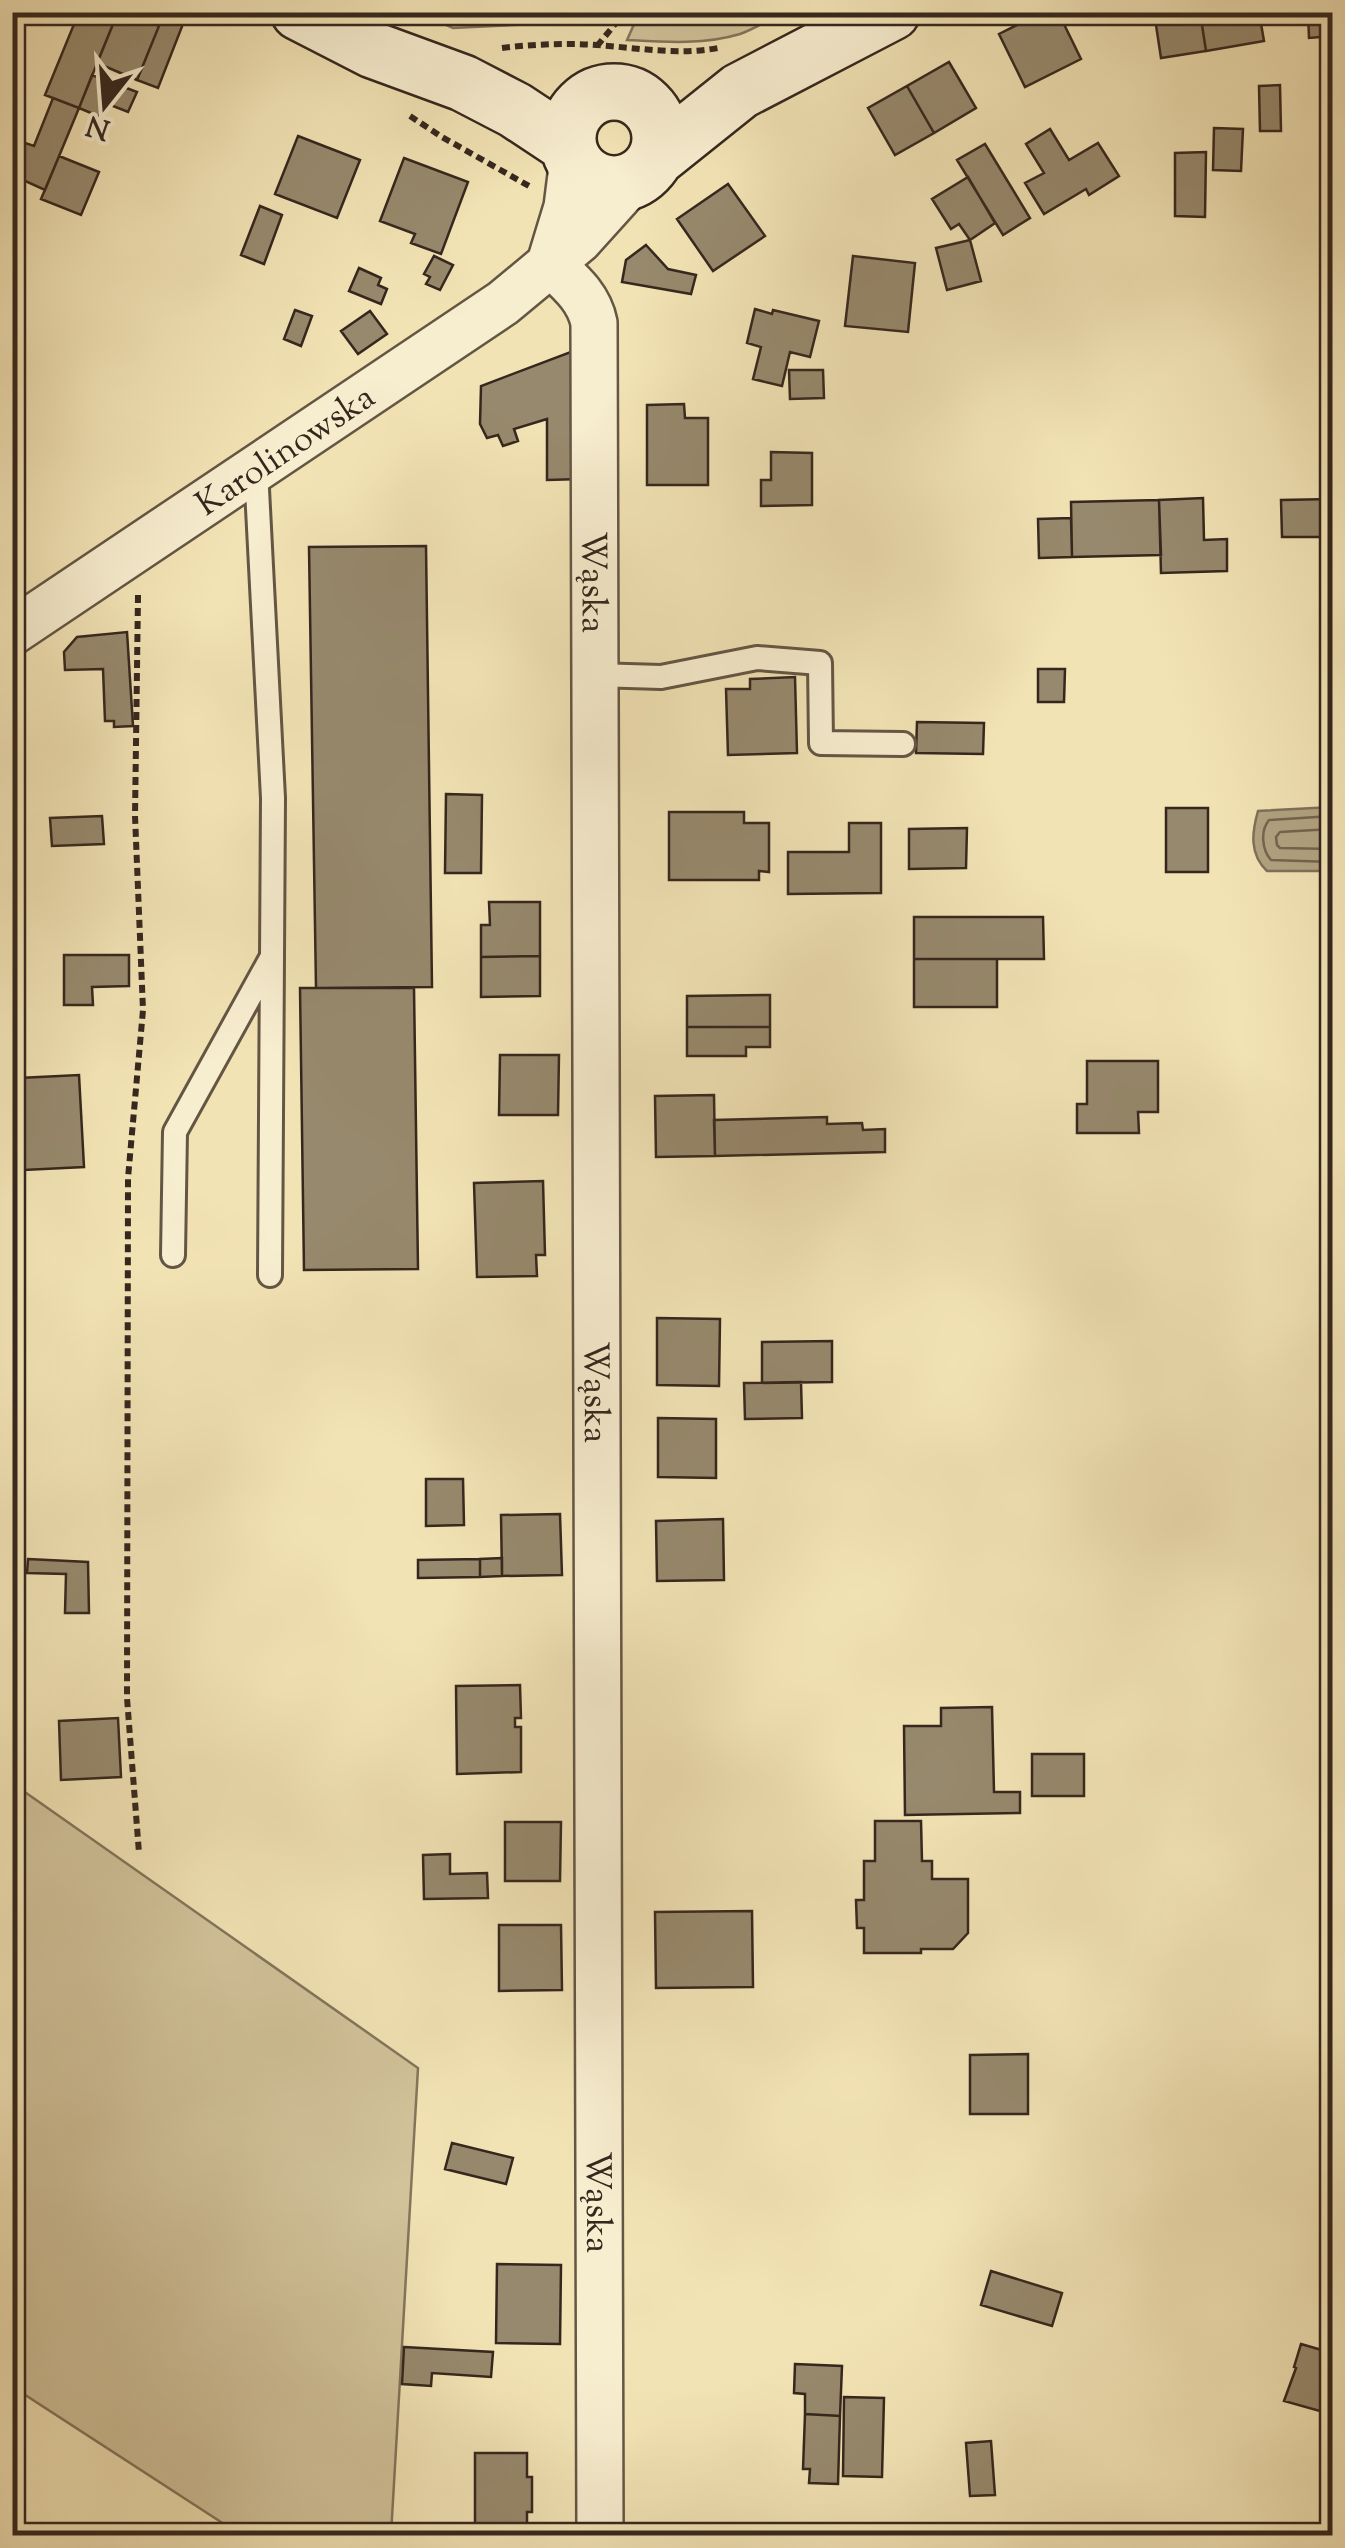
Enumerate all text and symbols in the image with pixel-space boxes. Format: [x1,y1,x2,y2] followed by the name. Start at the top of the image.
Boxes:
[55,55,155,155] north arrow
[82,104,115,148] text: N
[186,374,386,531] street label: Karolinowska
[566,531,617,633] street label: Wąska
[568,1341,619,1443] street label: Wąska
[570,2151,621,2253] street label: Wąska

